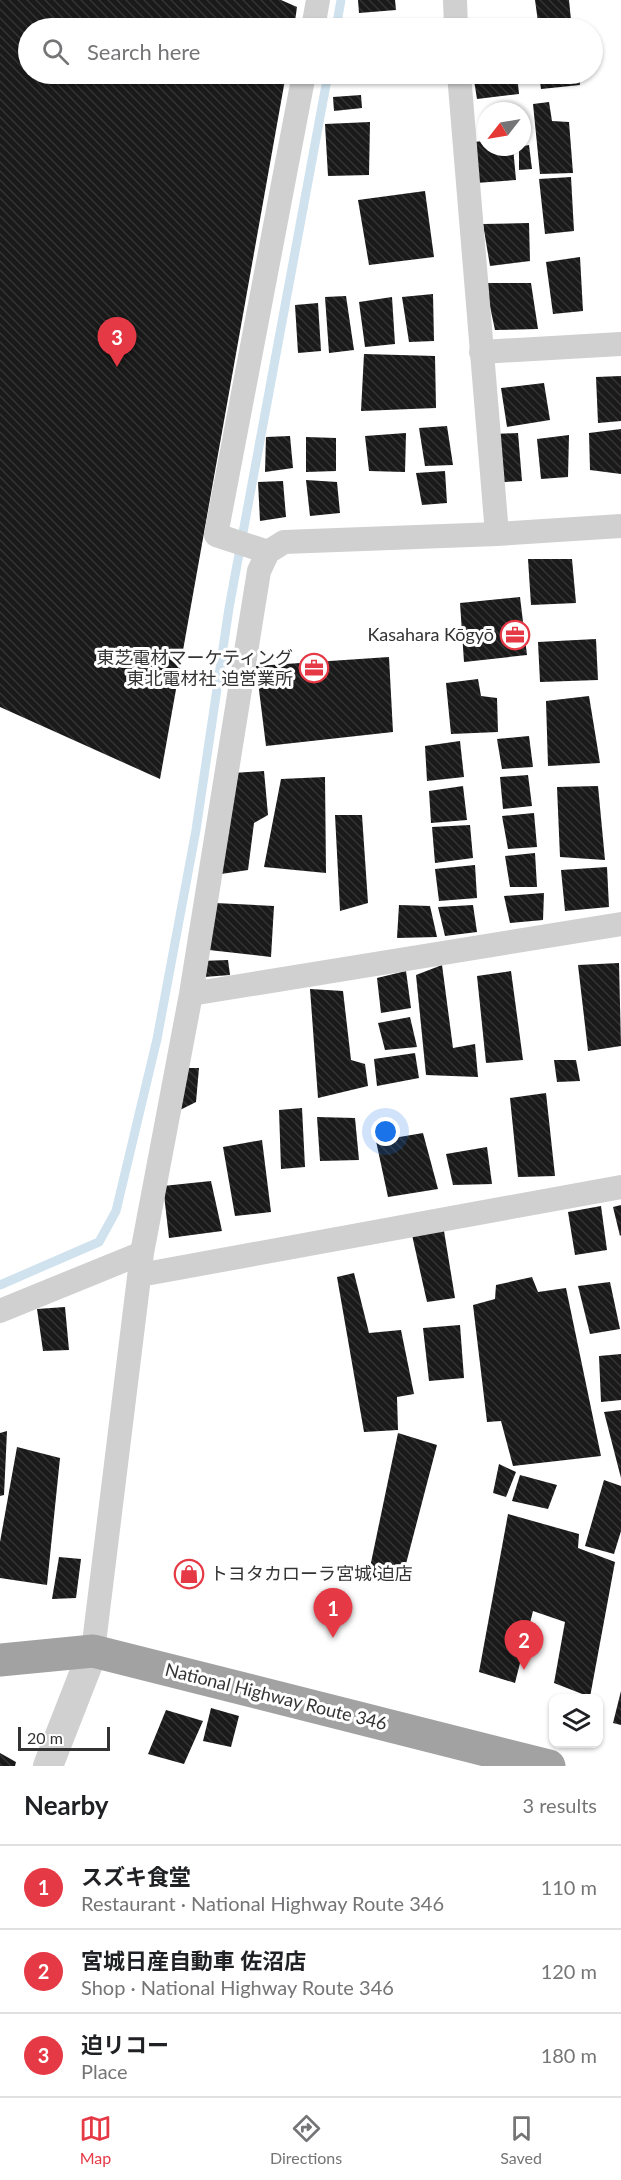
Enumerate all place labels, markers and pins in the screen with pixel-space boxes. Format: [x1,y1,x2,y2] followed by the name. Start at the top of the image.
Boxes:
[98,318,136,367] pin: 3
[499,619,531,651] office icon: Kasahara Kōgyō
[367,623,494,645] place label: Kasahara Kōgyō
[96,646,293,689] place label: 東芝電材マーケティング 東北電材社 迫営業所
[298,652,330,684] office icon: 東芝電材マーケティング 東北電材社 迫営業所
[173,1558,205,1590] shop icon: トヨタカローラ宮城 迫店
[210,1562,413,1584] place label: トヨタカローラ宮城 迫店
[314,1588,352,1638] pin: 1
[504,1620,544,1670] pin: 2

